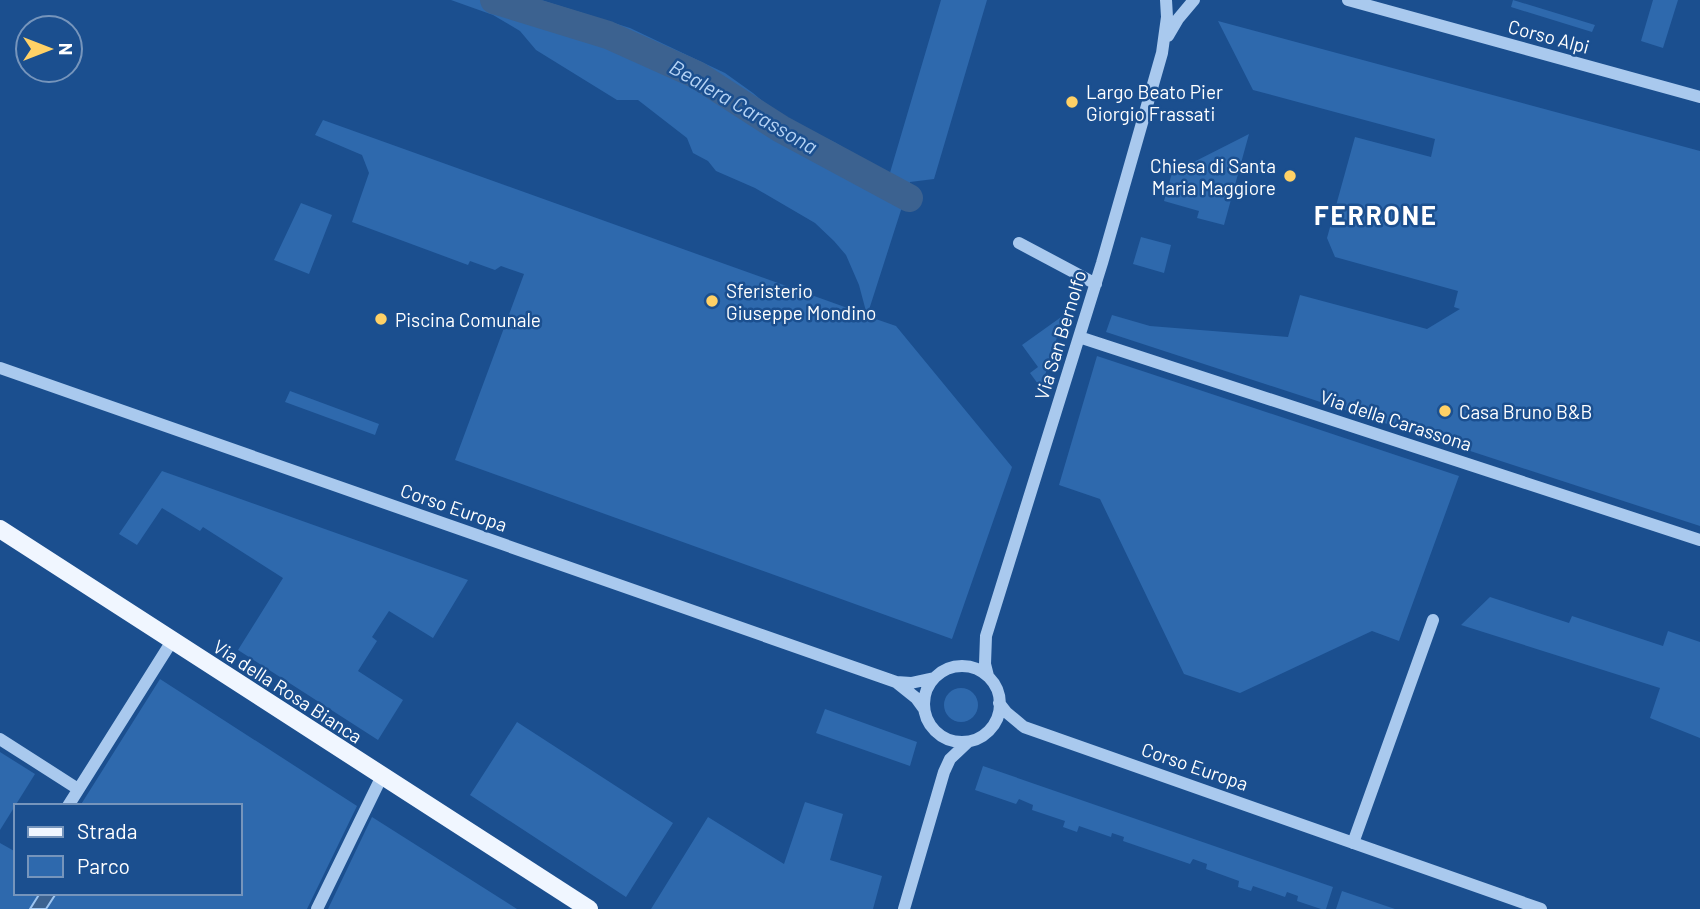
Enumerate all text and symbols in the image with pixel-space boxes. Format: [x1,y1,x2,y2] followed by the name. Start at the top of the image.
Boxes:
[14,14,84,84] north arrow
[1506,14,1592,58] street label: Corso Alpi
[55,43,78,55] text: N
[666,54,822,158] water label: Bealera Carassona
[1086,80,1223,125] place label: Largo Beato Pier Giorgio Frassati
[1064,94,1080,110] marker: Largo Beato Pier Giorgio Frassati
[1150,154,1276,199] place label: Chiesa di Santa Maria Maggiore
[1282,168,1298,184] marker: Chiesa di Santa Maria Maggiore
[1314,199,1438,230] district label: FERRONE
[1029,267,1091,403] street label: Via San Bernolfo
[726,279,876,324] place label: Sferisterio Giuseppe Mondino
[704,293,720,309] marker: Sferisterio Giuseppe Mondino
[395,308,541,331] place label: Piscina Comunale
[373,311,389,327] marker: Piscina Comunale
[1317,385,1475,455] street label: Via della Carassona
[1459,400,1592,423] place label: Casa Bruno B&B
[1437,403,1453,419] marker: Casa Bruno B&B
[398,478,510,536] street label: Corso Europa
[209,634,367,748] street label: Via della Rosa Bianca
[1139,737,1251,795] street label: Corso Europa
[14,804,242,895] legend
[77,818,137,843] text: Strada
[77,853,130,878] text: Parco

